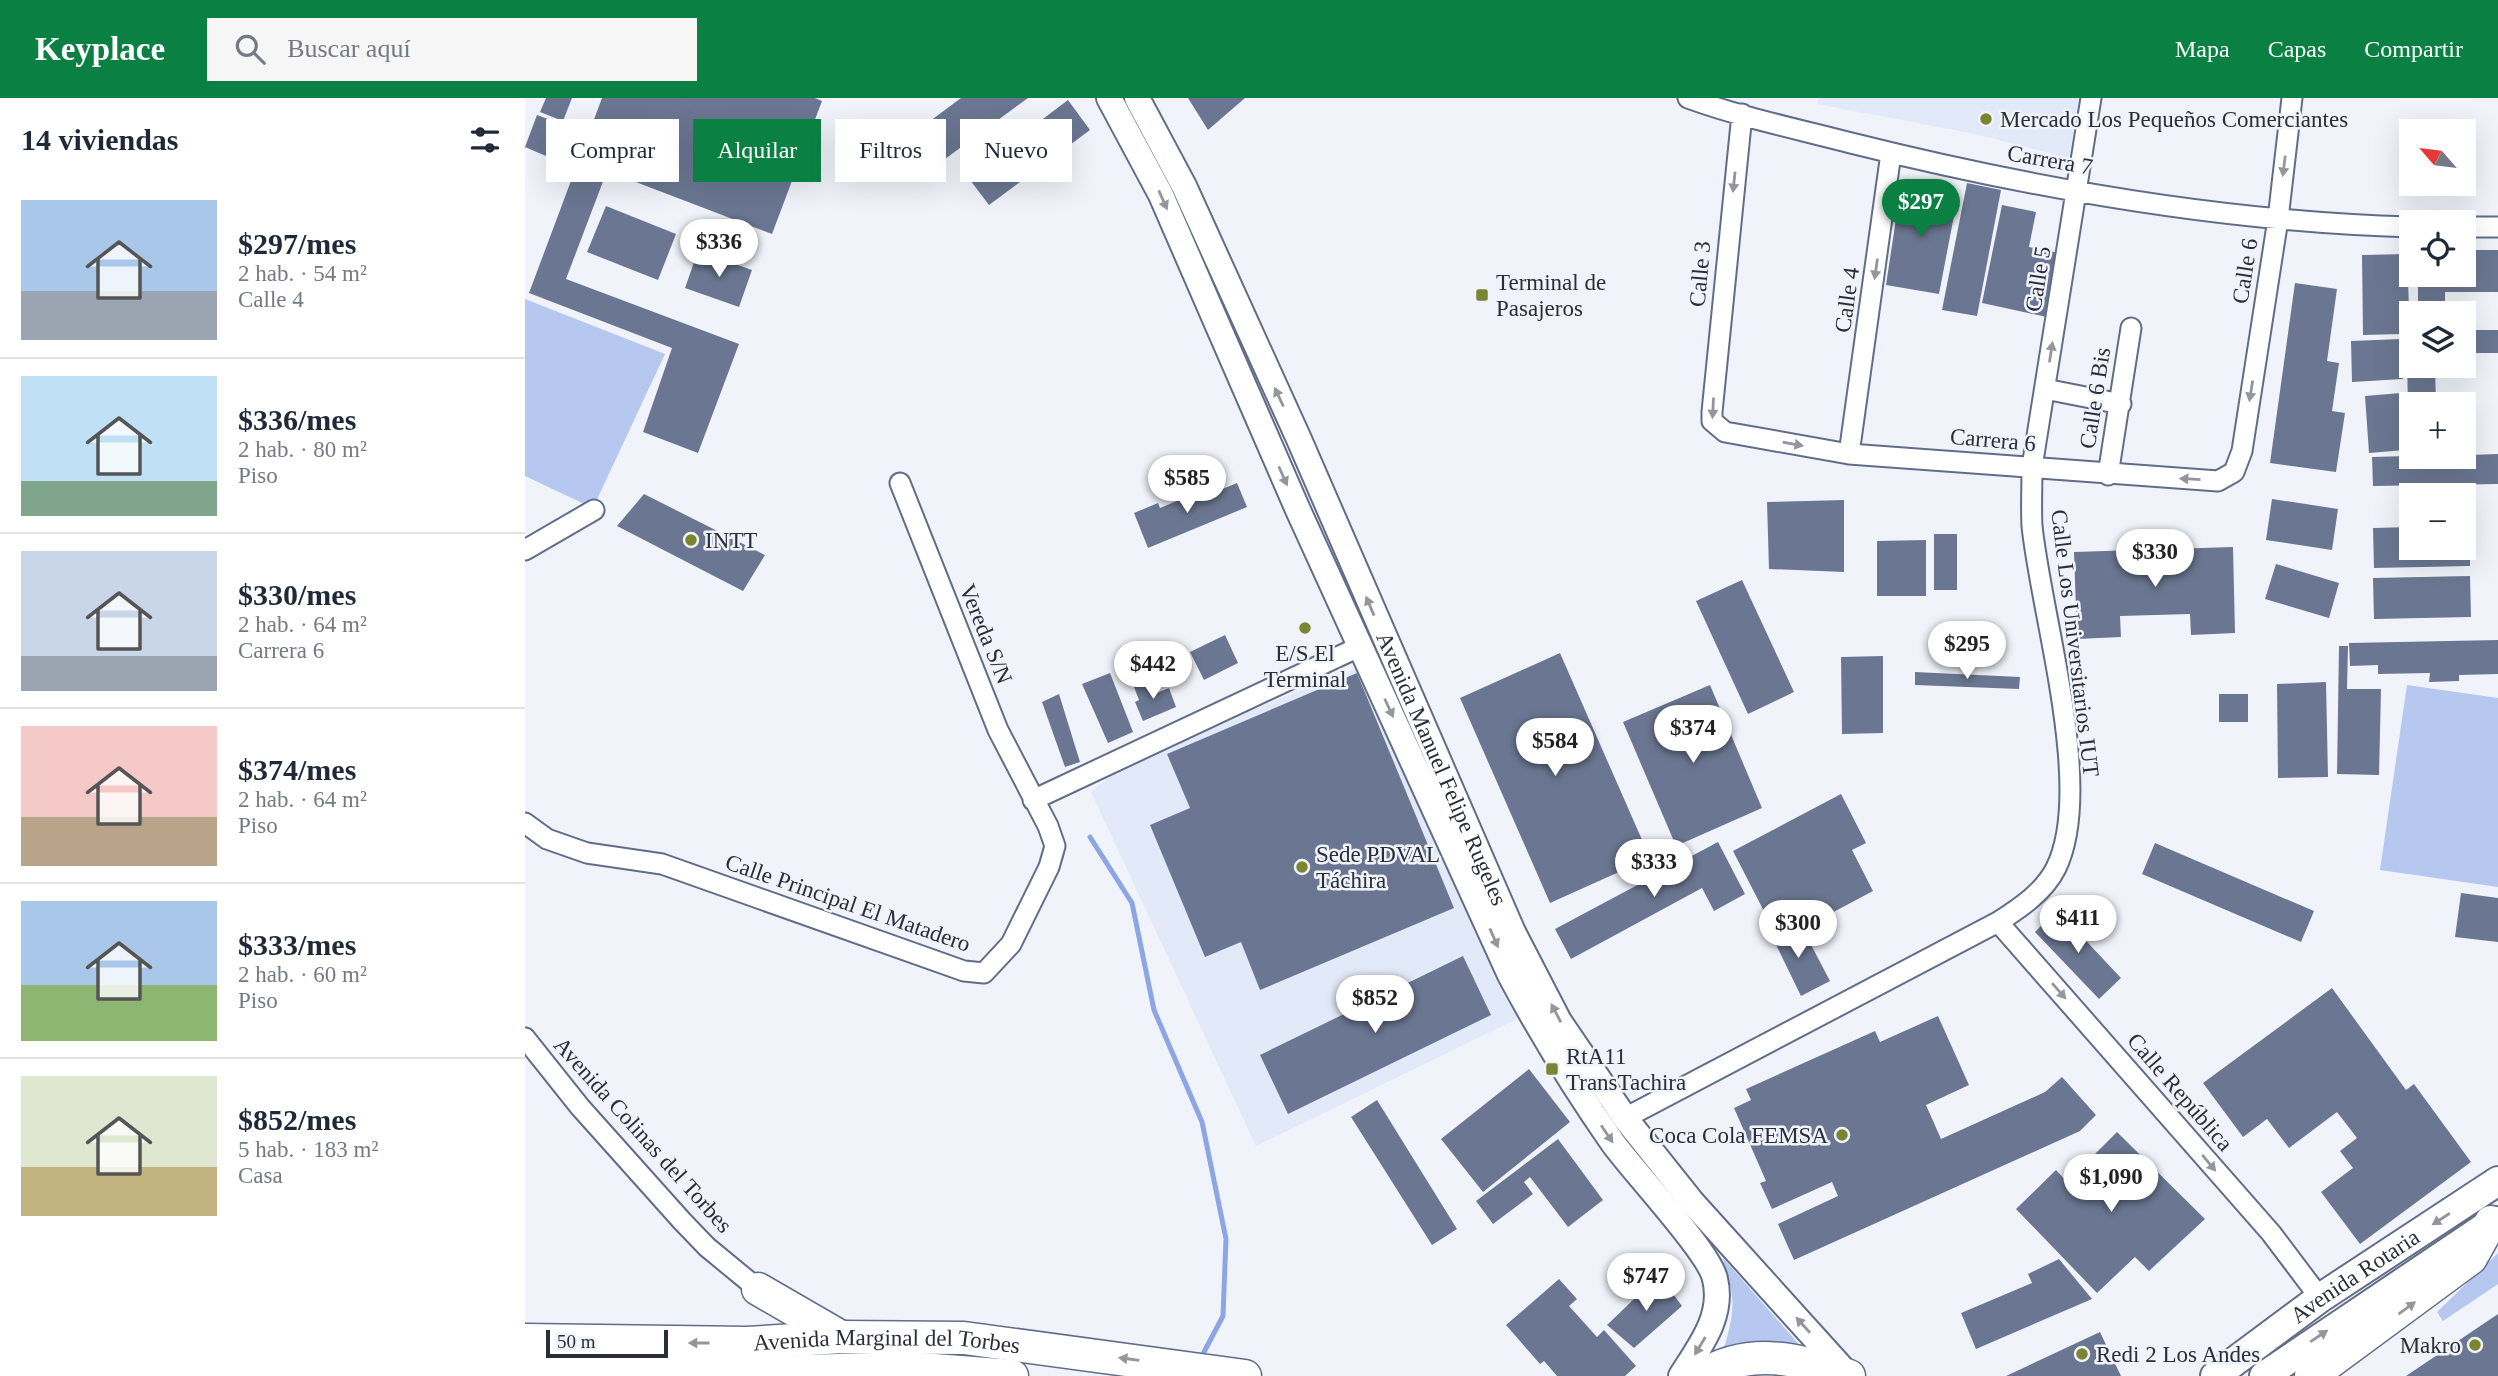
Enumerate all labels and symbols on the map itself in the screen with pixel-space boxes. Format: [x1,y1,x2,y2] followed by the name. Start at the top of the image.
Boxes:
[2000,107,2348,132] place label: Mercado Los Pequeños Comerciantes
[1978,111,1994,127] marker: Mercado Los Pequeños Comerciantes
[2399,119,2476,196] north arrow
[2005,140,2095,180] street label: Carrera 7
[2279,155,2290,177] one-way arrow
[1728,171,1739,193] one-way arrow
[1880,180,1962,239] pin: $297
[1158,190,1169,211] one-way arrow
[678,220,760,279] pin: $336
[2228,237,2262,305] street label: Calle 6
[1685,240,1715,308] street label: Calle 3
[2021,245,2055,313] street label: Calle 5
[1870,258,1881,280] one-way arrow
[1830,265,1864,334] street label: Calle 4
[1496,270,1606,321] place label: Terminal de Pasajeros
[1474,287,1490,303] marker: Terminal de Pasajeros
[2046,341,2057,363] one-way arrow
[2075,346,2115,450] street label: Calle 6 Bis
[2246,380,2257,402] one-way arrow
[1273,387,1285,407] one-way arrow
[1707,398,1718,420] one-way arrow
[1949,424,2037,456] street label: Carrera 6
[1782,439,1804,450] one-way arrow
[1146,456,1228,515] pin: $585
[1277,466,1289,486] one-way arrow
[2179,474,2201,485] one-way arrow
[2046,508,2104,778] street label: Calle Los Universitarios IUT
[705,528,757,553] place label: INTT
[2114,530,2196,589] pin: $330
[683,532,699,548] marker: INTT
[955,580,1017,688] street label: Vereda S/N
[1365,595,1376,616] one-way arrow
[1297,620,1313,636] marker: E/S El Terminal
[1926,622,2008,681] pin: $295
[1372,628,1512,909] street label: Avenida Manuel Felipe Rugeles
[1264,641,1346,692] place label: E/S El Terminal
[1112,642,1194,701] pin: $442
[1384,698,1395,719] one-way arrow
[1652,706,1734,765] pin: $374
[1514,718,1596,778] pin: $584
[1613,840,1695,899] pin: $333
[1316,842,1440,893] place label: Sede PDVAL Táchira
[722,849,974,957] street label: Calle Principal El Matadero
[1294,859,1310,875] marker: Sede PDVAL Táchira
[2037,896,2119,955] pin: $411
[1757,900,1839,960] pin: $300
[1488,928,1500,948] one-way arrow
[1334,976,1416,1035] pin: $852
[2051,982,2067,999] one-way arrow
[1550,1003,1561,1023] one-way arrow
[2122,1028,2238,1156] street label: Calle República
[549,1032,737,1238] street label: Avenida Colinas del Torbes
[1566,1044,1686,1095] place label: RtA11 TransTachira
[1544,1061,1560,1077] marker: RtA11 TransTachira
[1649,1123,1828,1148] place label: Coca Cola FEMSA
[1601,1124,1614,1144] one-way arrow
[1834,1127,1850,1143] marker: Coca Cola FEMSA
[2054,1154,2168,1214] pin: $1,090
[2201,1154,2217,1172] one-way arrow
[2431,1212,2451,1225] one-way arrow
[2286,1224,2424,1328] street label: Avenida Rotaria
[1605,1254,1687,1313] pin: $747
[2398,1301,2416,1315] one-way arrow
[1796,1317,1812,1334] one-way arrow
[752,1324,1022,1358] street label: Avenida Marginal del Torbes
[546,1327,669,1359] scale bar
[2310,1330,2329,1343] one-way arrow
[2400,1333,2461,1358] place label: Makro
[1694,1336,1706,1355] one-way arrow
[688,1337,710,1349] one-way arrow
[2467,1337,2483,1353] marker: Makro
[2096,1342,2260,1367] place label: Redi 2 Los Andes
[2074,1346,2090,1362] marker: Redi 2 Los Andes
[1118,1354,1140,1365] one-way arrow

